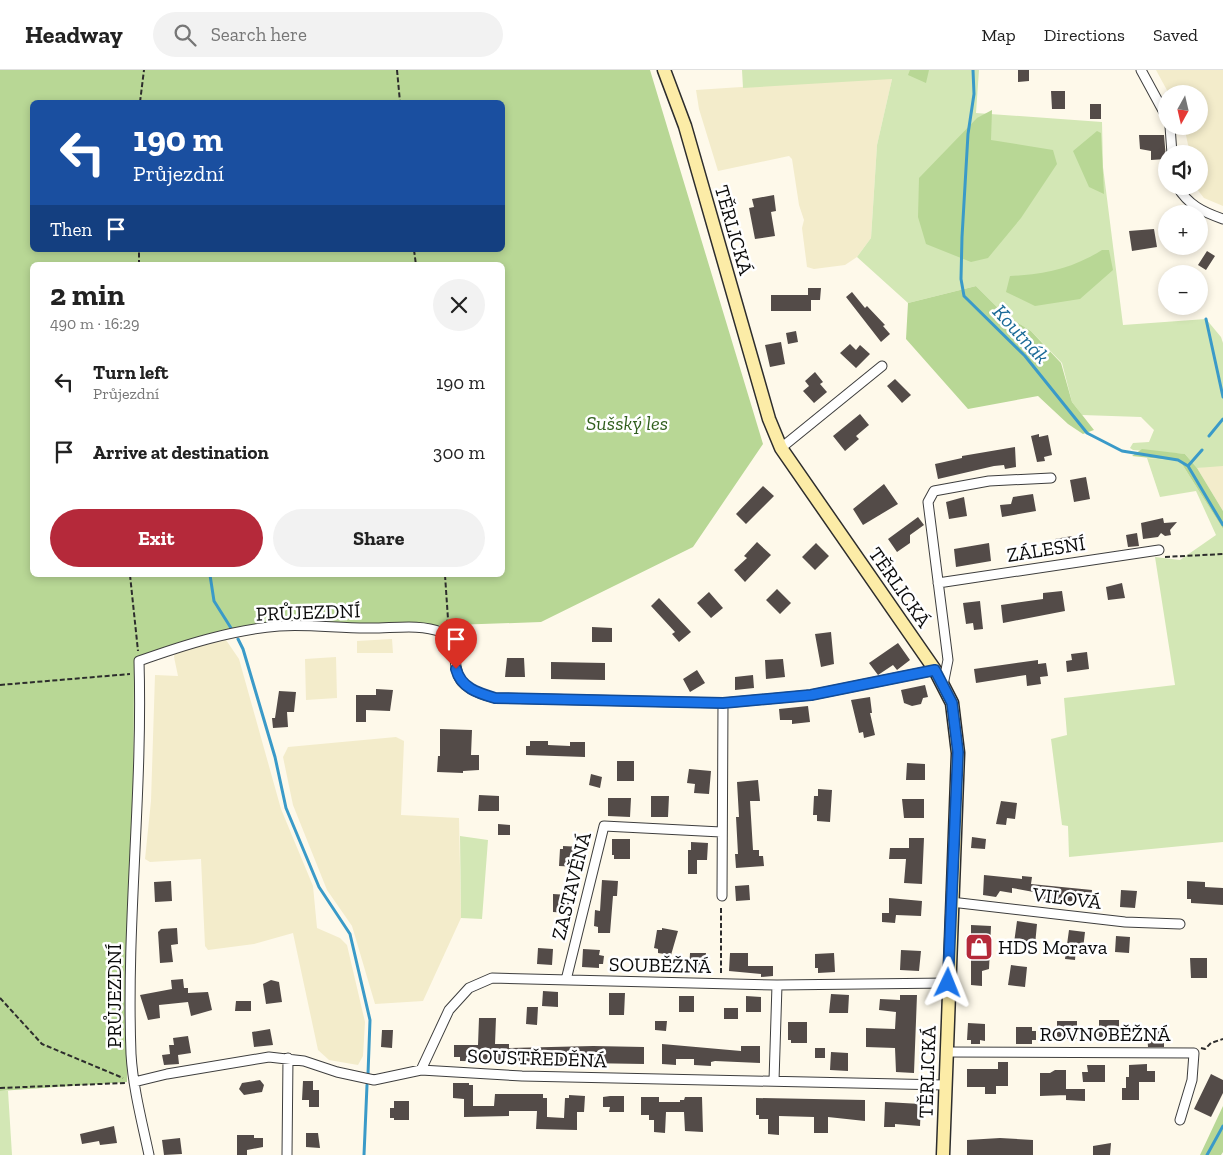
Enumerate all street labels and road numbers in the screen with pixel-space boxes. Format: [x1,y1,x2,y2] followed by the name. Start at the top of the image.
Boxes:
[710,182,759,279] street label: TĚRLICKÁ
[1005,531,1087,567] street label: ZÁLESNÍ
[864,542,937,633] street label: TĚRLICKÁ
[255,598,361,626] street label: PRŮJEZDNÍ
[546,829,596,942] street label: ZASTAVĚNÁ
[1030,882,1104,914] street label: VILOVÁ
[102,944,126,1048] street label: PRŮJEZDNÍ
[609,952,712,978] street label: SOUBĚŽNÁ
[1040,1022,1171,1046] street label: ROVNOBĚŽNÁ
[913,1024,941,1119] street label: TĚRLICKÁ
[467,1044,608,1072] street label: SOUSTŘEDĚNÁ

